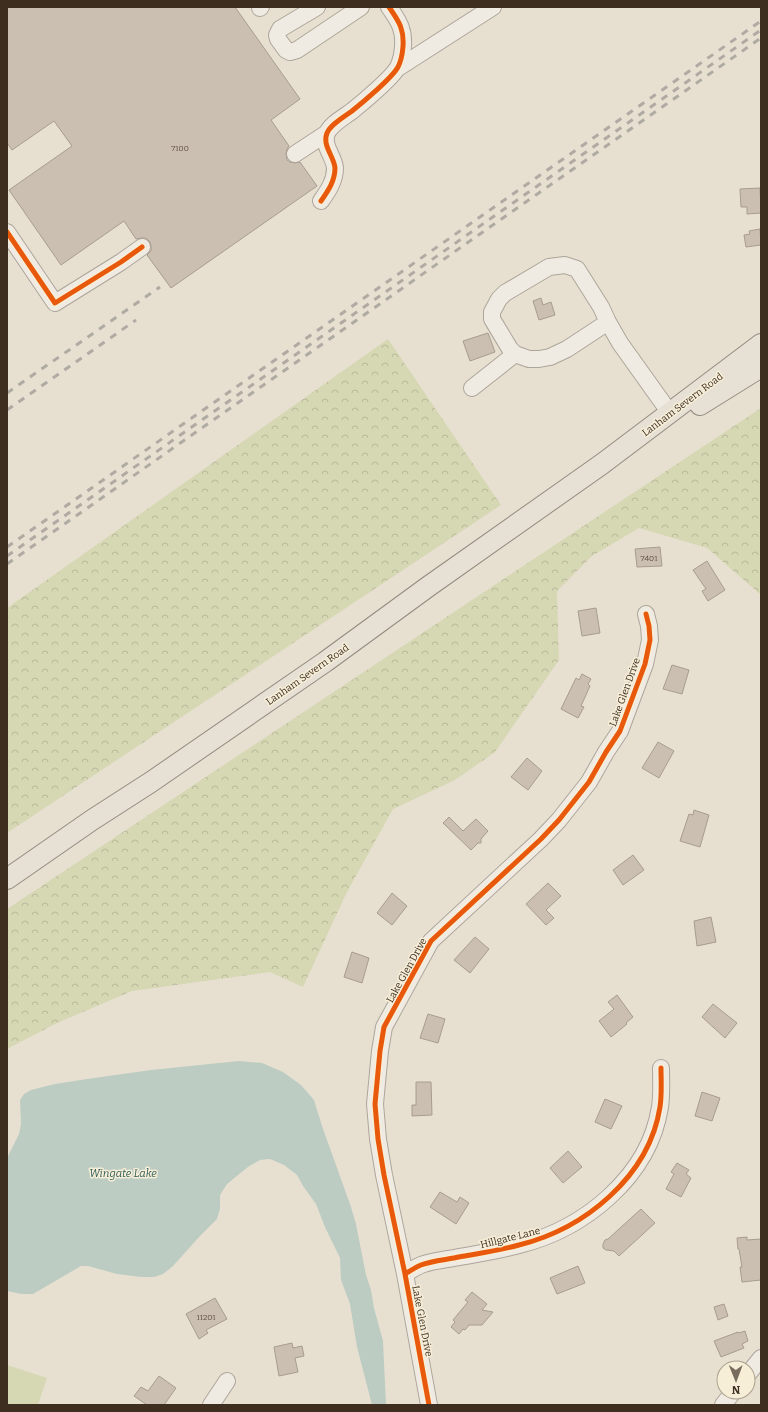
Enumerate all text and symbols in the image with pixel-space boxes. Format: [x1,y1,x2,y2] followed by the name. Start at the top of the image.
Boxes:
[171,144,189,153] house number: 7100
[640,370,725,439] street label: Lanham Severn Road
[641,554,658,563] house number: 7401
[264,642,351,708] street label: Lanham Severn Road
[607,656,643,728] street label: Lake Glen Drive
[384,936,430,1005] street label: Lake Glen Drive
[89,1167,157,1180] water label: Wingate Lake
[479,1225,541,1251] street label: Hillgate Lane
[409,1285,435,1358] street label: Lake Glen Drive
[196,1313,216,1322] house number: 11201
[716,1360,756,1400] north arrow
[731,1383,741,1396] text: N

